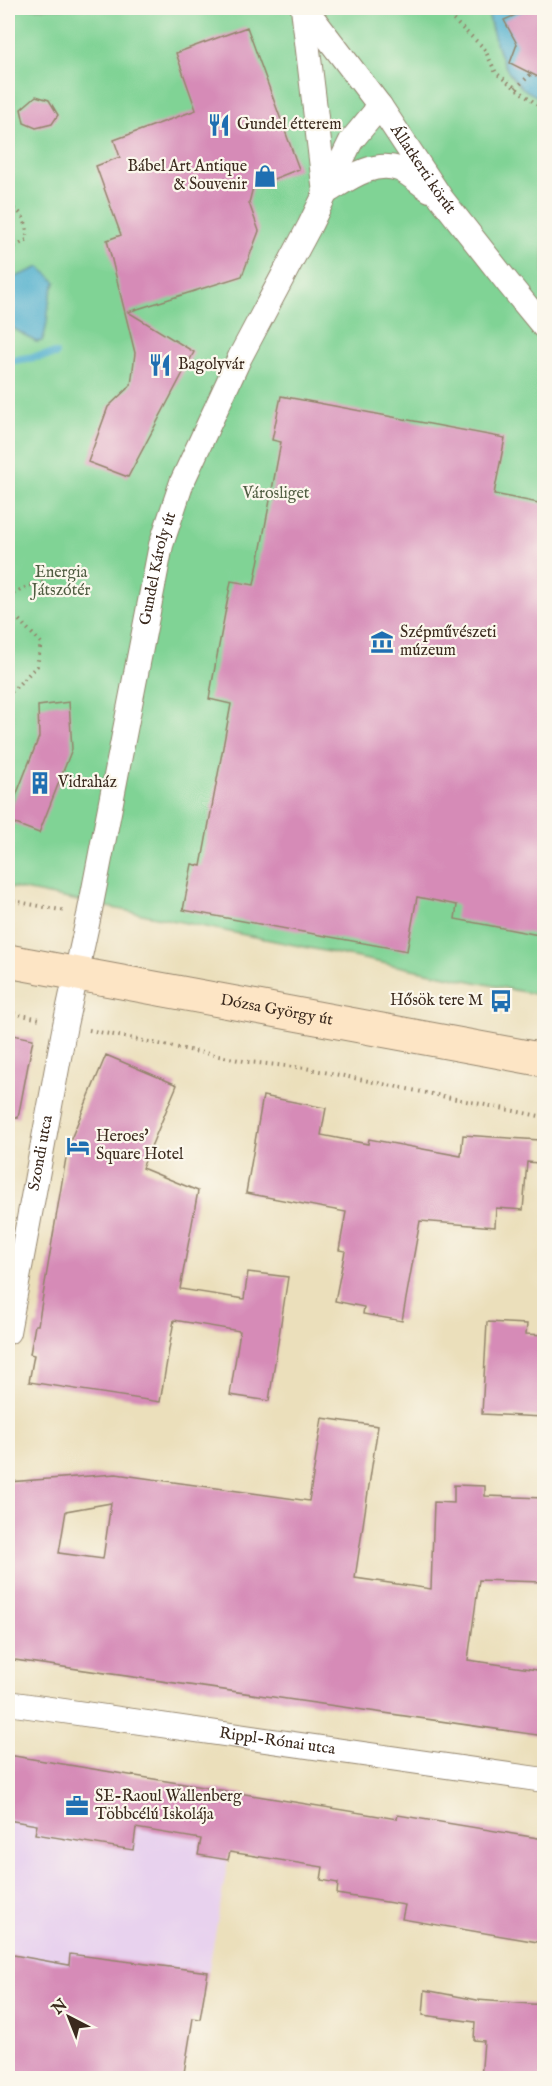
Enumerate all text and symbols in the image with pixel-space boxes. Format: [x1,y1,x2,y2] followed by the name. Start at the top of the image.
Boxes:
[206,112,232,138] restaurant icon: Gundel étterem
[237,115,342,135] place label: Gundel étterem
[385,119,460,219] street label: Állatkerti körút
[128,157,247,195] place label: Bábel Art Antique & Souvenir
[252,163,278,189] shop icon: Bábel Art Antique & Souvenir
[147,352,173,378] restaurant icon: Bagolyvár
[178,355,245,375] place label: Bagolyvár
[242,484,310,504] park label: Városliget
[136,509,181,627] street label: Gundel Károly út
[30,563,91,601] park label: Energia Játszótér
[400,623,497,661] place label: Szépművészeti múzeum
[369,629,395,655] museum icon: Szépművészeti múzeum
[27,770,53,796] building icon: Vidraház
[57,773,117,793] place label: Vidraház
[488,988,514,1014] bus stop icon: Hősök tere M
[219,990,335,1031] street label: Dózsa György út
[390,991,483,1011] place label: Hősök tere M
[24,1113,58,1193] street label: Szondi utca
[96,1127,184,1165] place label: Heroes' Square Hotel
[65,1133,91,1159] hotel icon: Heroes' Square Hotel
[218,1723,337,1760] street label: Rippl-Rónai utca
[95,1787,242,1825] place label: SE-Raoul Wallenberg Többcélú Iskolája
[64,1793,90,1819] office icon: SE-Raoul Wallenberg Többcélú Iskolája
[39,1987,99,2047] north arrow
[48,1995,72,2020] text: N

